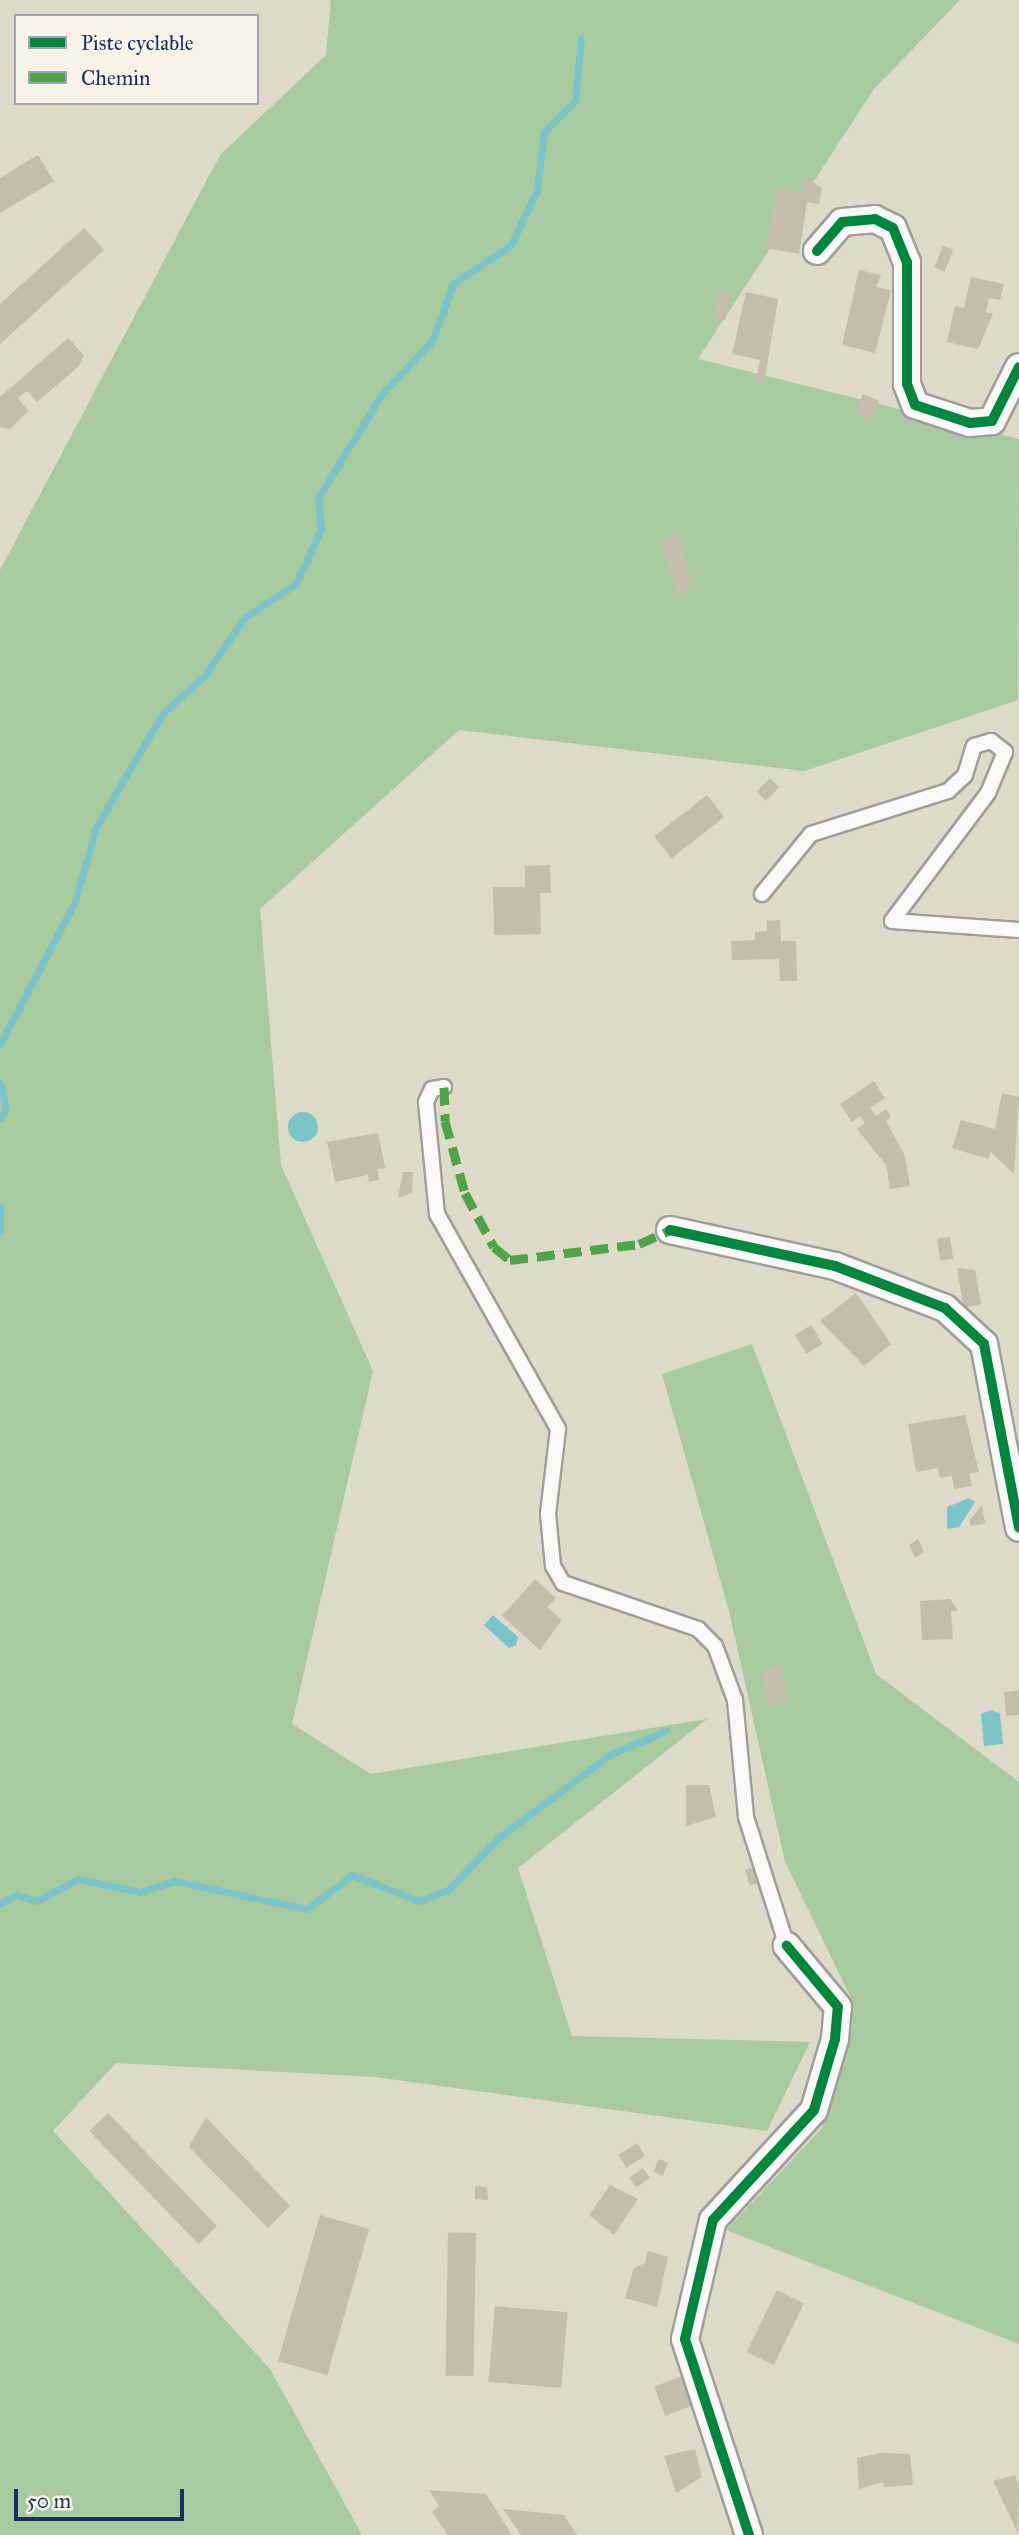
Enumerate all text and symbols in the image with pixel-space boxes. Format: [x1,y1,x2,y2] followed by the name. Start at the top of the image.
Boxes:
[14,14,259,105] legend
[81,30,194,56] text: Piste cyclable
[81,65,150,91] text: Chemin
[18,2476,187,2520] scale bar
[27,2488,71,2514] text: 50 m

